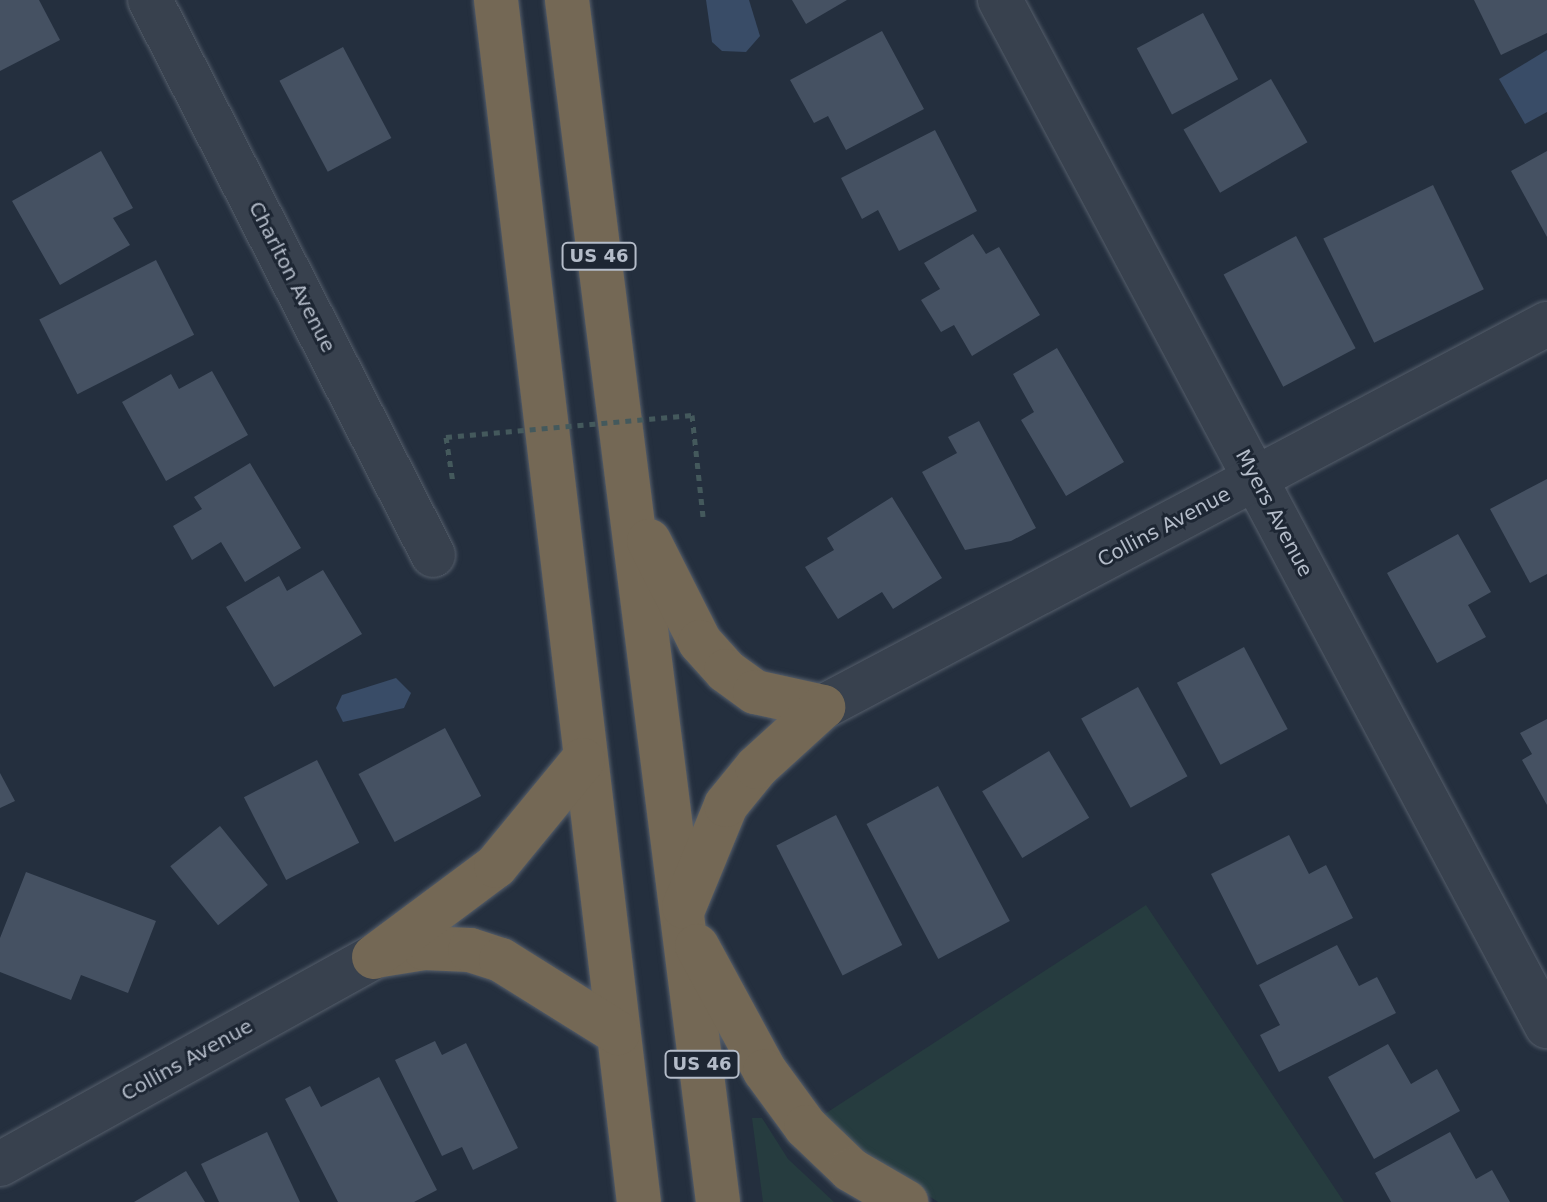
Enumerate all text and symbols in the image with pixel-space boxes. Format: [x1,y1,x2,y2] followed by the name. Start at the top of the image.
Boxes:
[244,198,340,356] street label: Charlton Avenue
[561,242,637,270] road number: US 46
[1230,445,1318,581] street label: Myers Avenue
[1094,482,1234,572] street label: Collins Avenue
[117,1014,257,1106] street label: Collins Avenue
[664,1050,740,1078] road number: US 46

